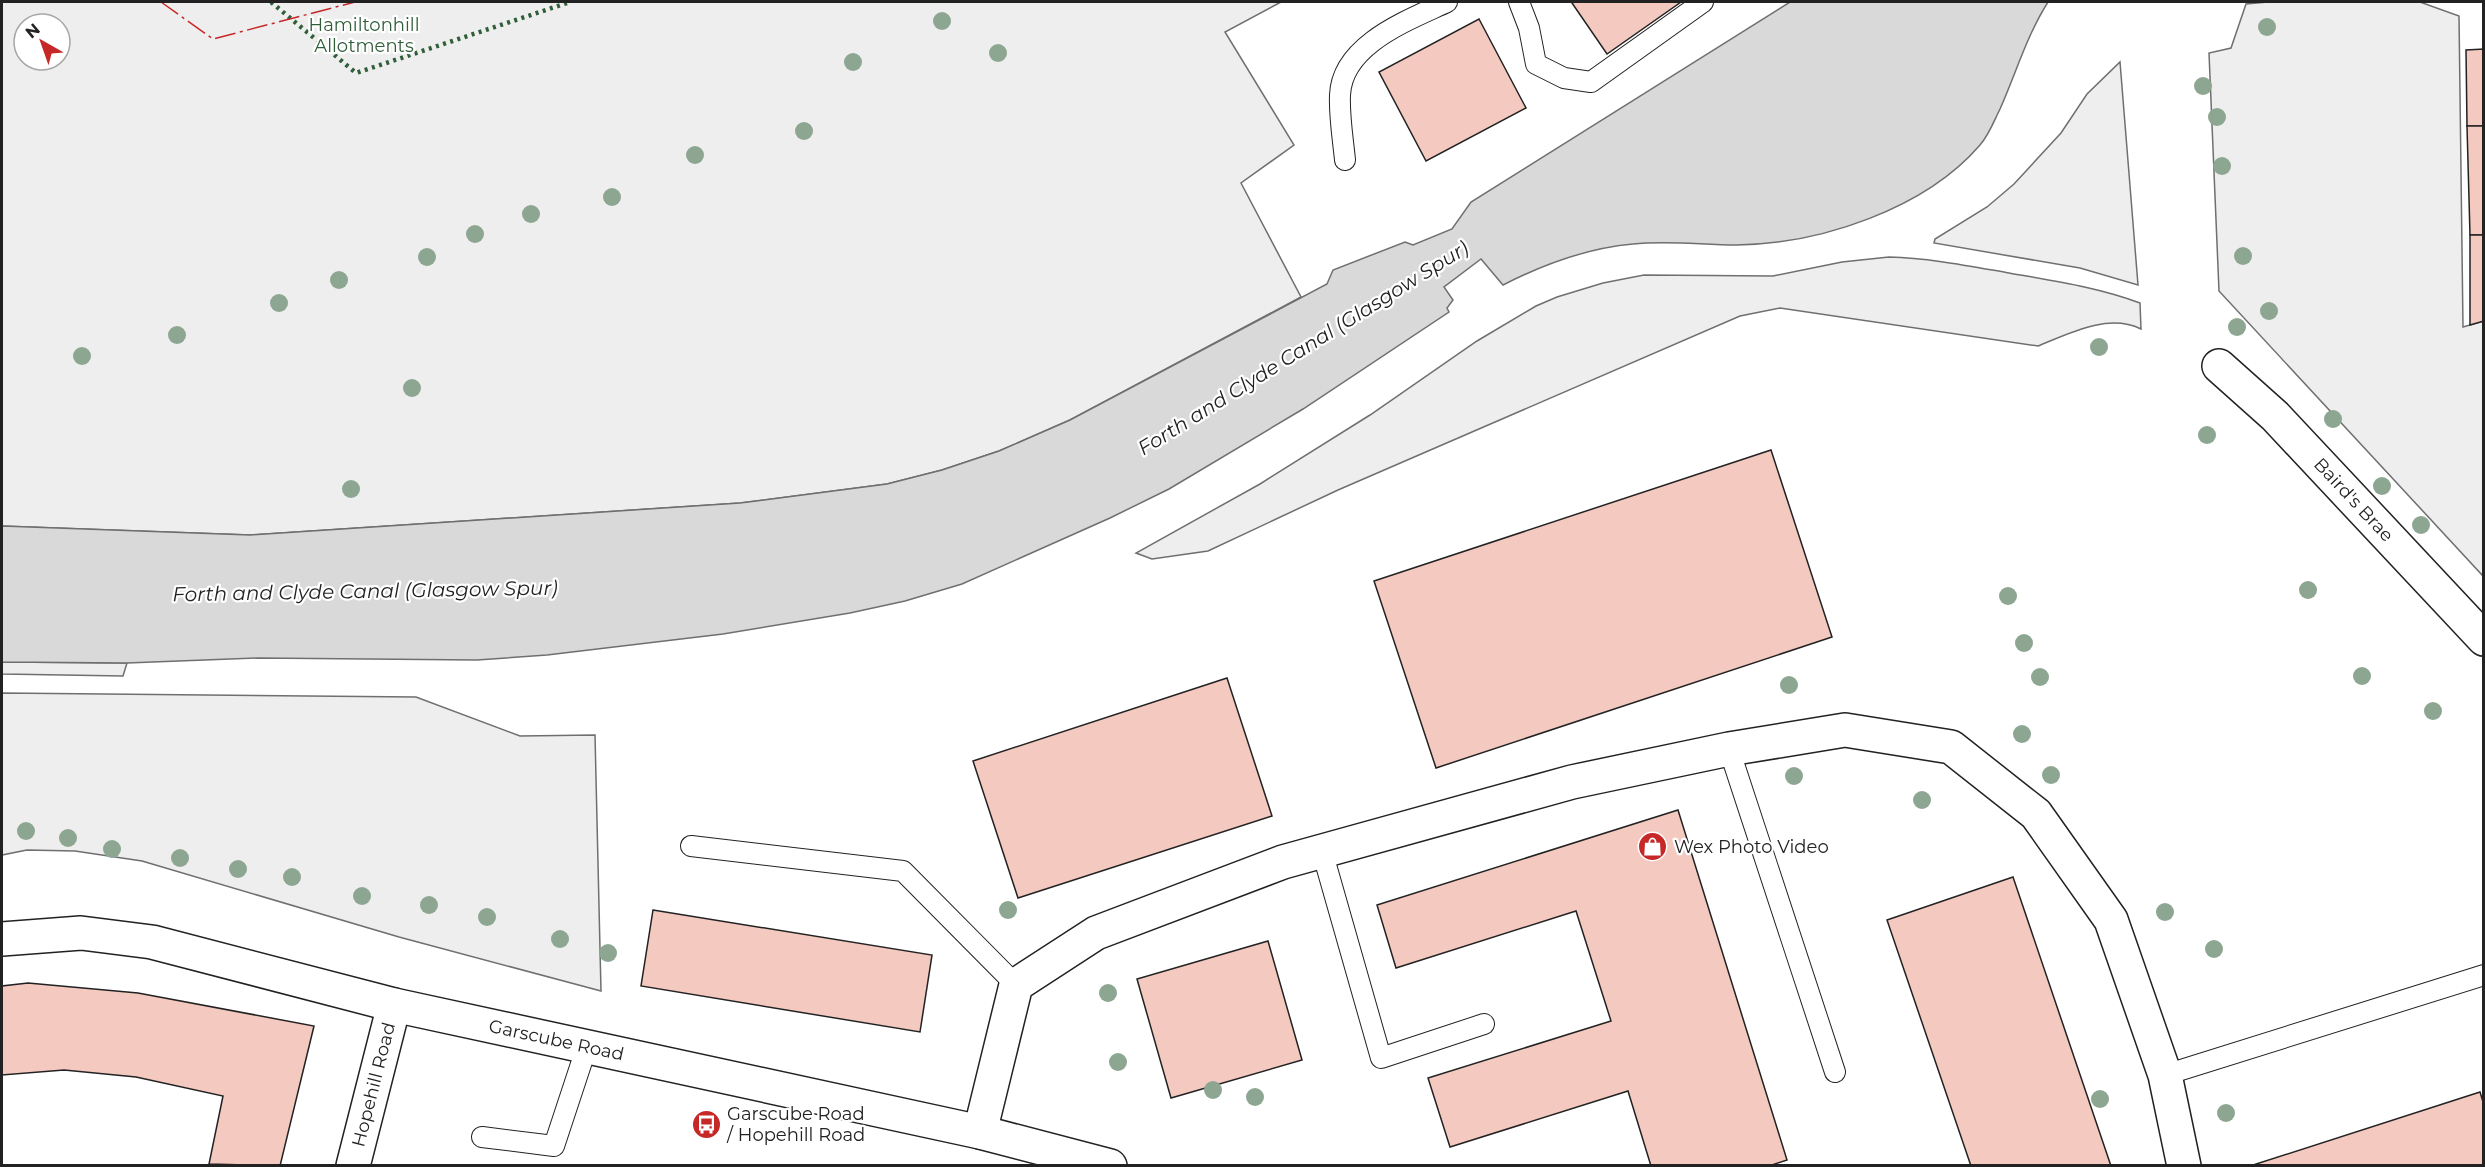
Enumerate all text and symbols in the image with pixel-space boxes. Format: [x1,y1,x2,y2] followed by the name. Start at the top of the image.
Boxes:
[12,12,72,72] north arrow
[309,14,420,57] park label: Hamiltonhill Allotments
[22,19,44,42] text: N
[1133,236,1473,460] water label: Forth and Clyde Canal (Glasgow Spur)
[2309,453,2398,547] street label: Baird's Brae
[172,576,558,606] water label: Forth and Clyde Canal (Glasgow Spur)
[1637,831,1669,863] shop icon: Wex Photo Video
[1674,836,1829,858] place label: Wex Photo Video
[487,1015,626,1066] street label: Garscube Road
[347,1020,400,1149] street label: Hopehill Road
[726,1103,865,1146] place label: Garscube Road / Hopehill Road
[690,1108,722,1140] bus stop icon: Garscube Road / Hopehill Road

